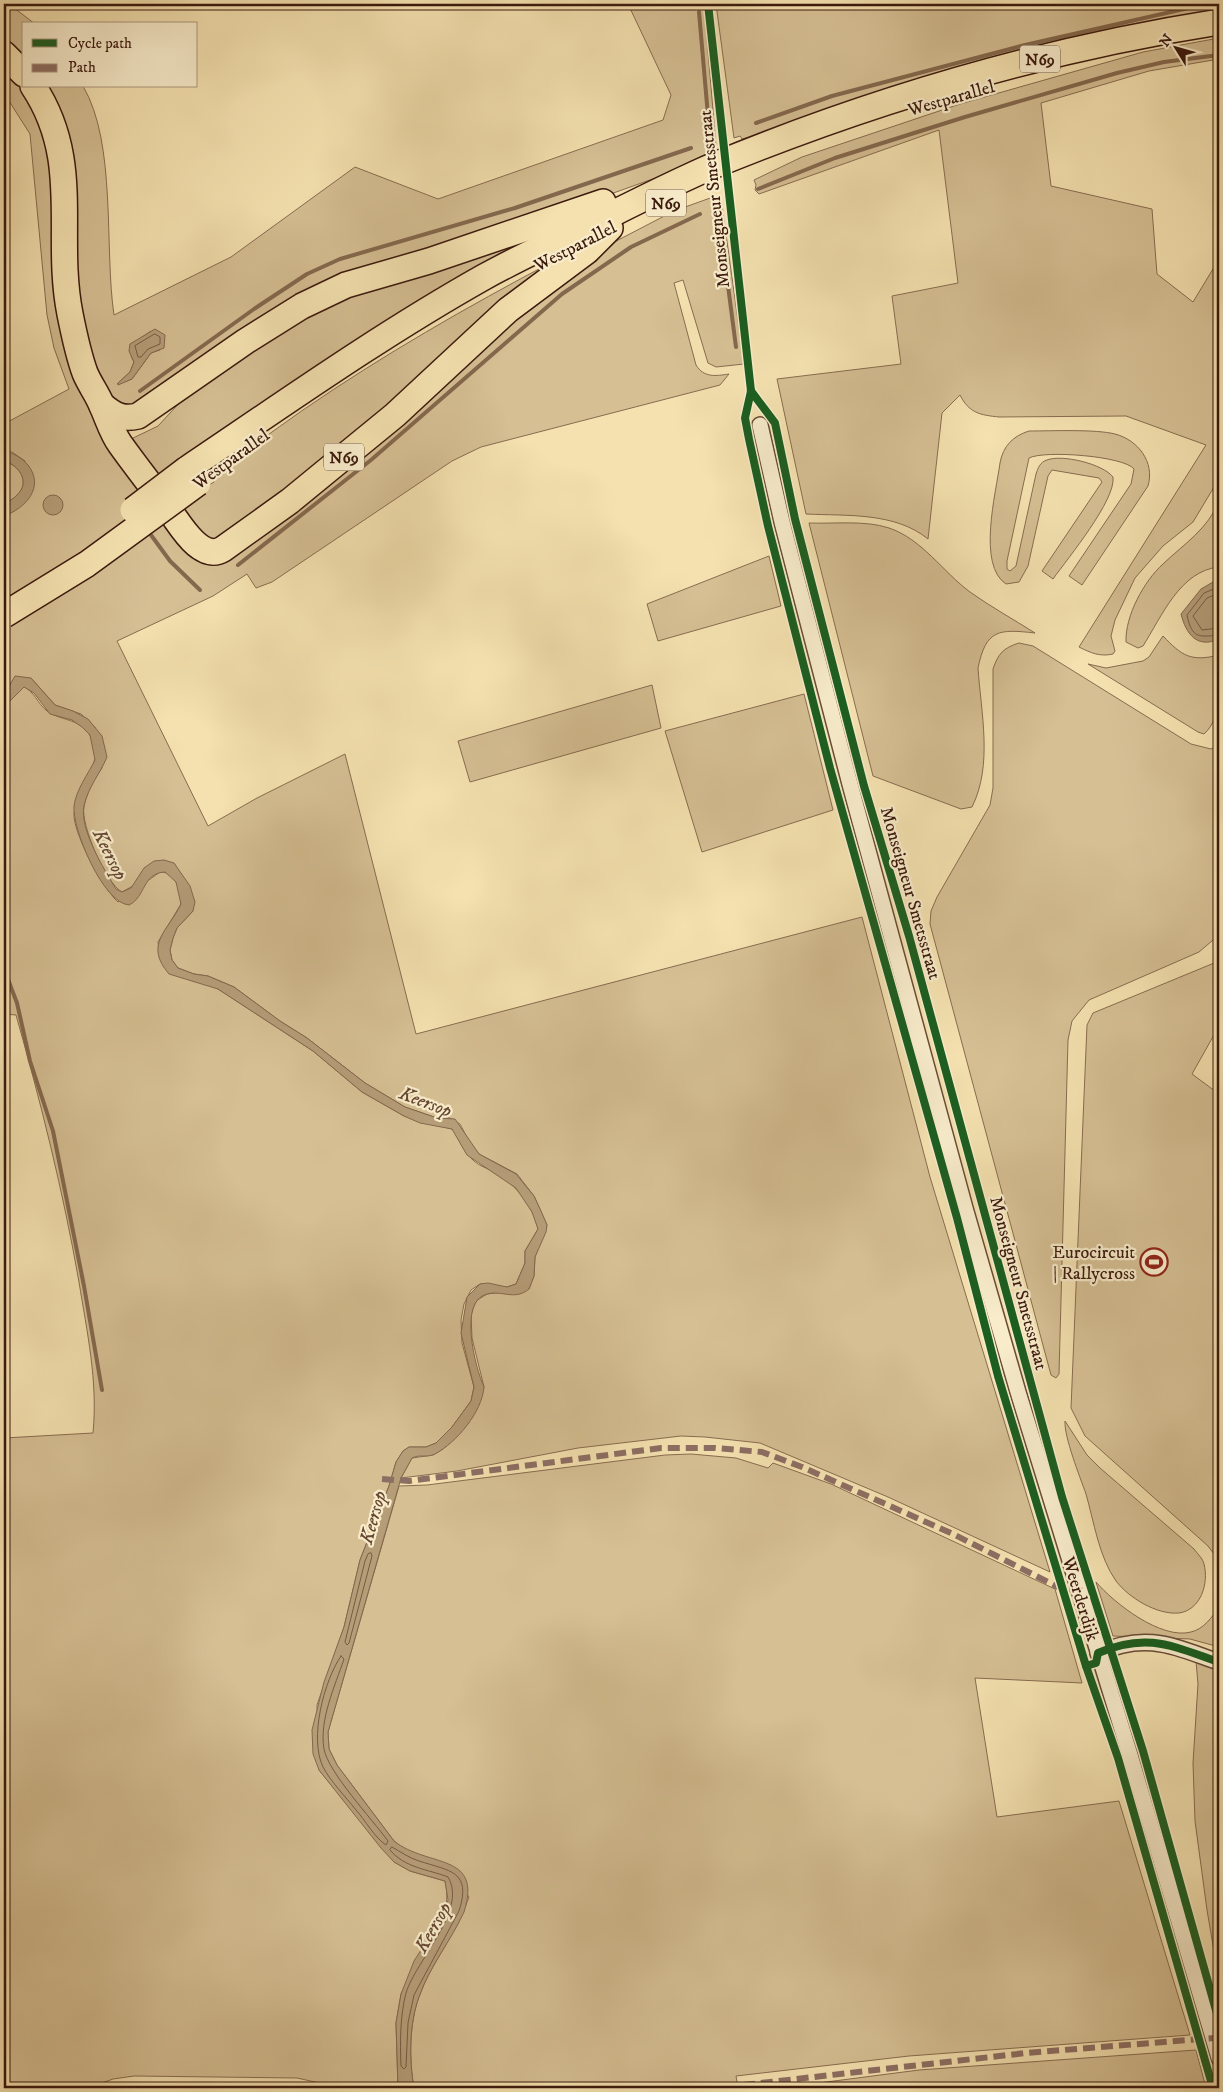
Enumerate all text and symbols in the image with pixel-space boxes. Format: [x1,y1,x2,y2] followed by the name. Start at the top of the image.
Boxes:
[22,22,198,88] legend
[1150,22,1200,72] north arrow
[1156,30,1177,51] text: N
[68,34,132,53] text: Cycle path
[1020,46,1060,72] road number: N69
[68,58,96,77] text: Path
[904,76,998,122] street label: Westparallel
[695,109,735,289] street label: Monseigneur Smetsstraat
[646,190,686,217] road number: N69
[530,217,621,277] street label: Westparallel
[188,424,275,496] street label: Westparallel
[324,444,364,471] road number: N69
[875,804,945,983] street label: Monseigneur Smetsstraat
[86,824,132,884] water label: Keersop
[395,1082,455,1124] water label: Keersop
[984,1194,1052,1373] street label: Monseigneur Smetsstraat
[1052,1242,1135,1285] place label: Eurocircuit | Rallycross
[1139,1247,1169,1277] sports icon: Eurocircuit | Rallycross
[355,1488,393,1548] water label: Keersop
[1056,1553,1103,1644] street label: Weerderdijk
[409,1899,458,1958] water label: Keersop

